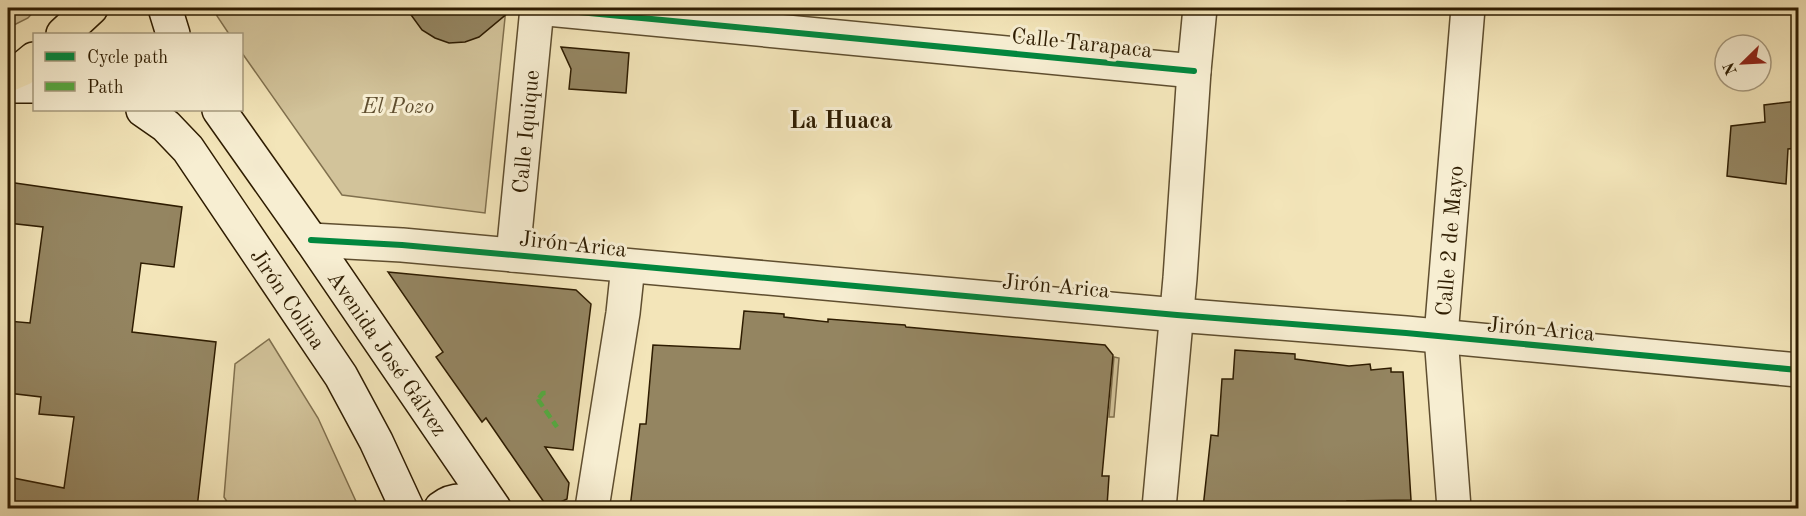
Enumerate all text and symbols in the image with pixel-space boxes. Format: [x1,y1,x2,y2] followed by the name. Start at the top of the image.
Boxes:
[1010,26,1154,62] street label: Calle Tarapaca
[33,33,243,111] legend
[1713,33,1773,93] north arrow
[87,49,168,67] text: Cycle path
[1721,59,1741,77] text: N
[510,69,544,195] street label: Calle Iquique
[87,79,124,97] text: Path
[361,96,434,118] park label: El Pozo
[789,110,893,134] district label: La Huaca
[1434,165,1468,317] street label: Calle 2 de Mayo
[518,228,628,262] street label: Jirón Arica
[245,245,329,354] street label: Jirón Colina
[323,268,450,440] street label: Avenida José Gálvez
[1001,271,1111,303] street label: Jirón Arica
[1486,314,1596,346] street label: Jirón Arica

